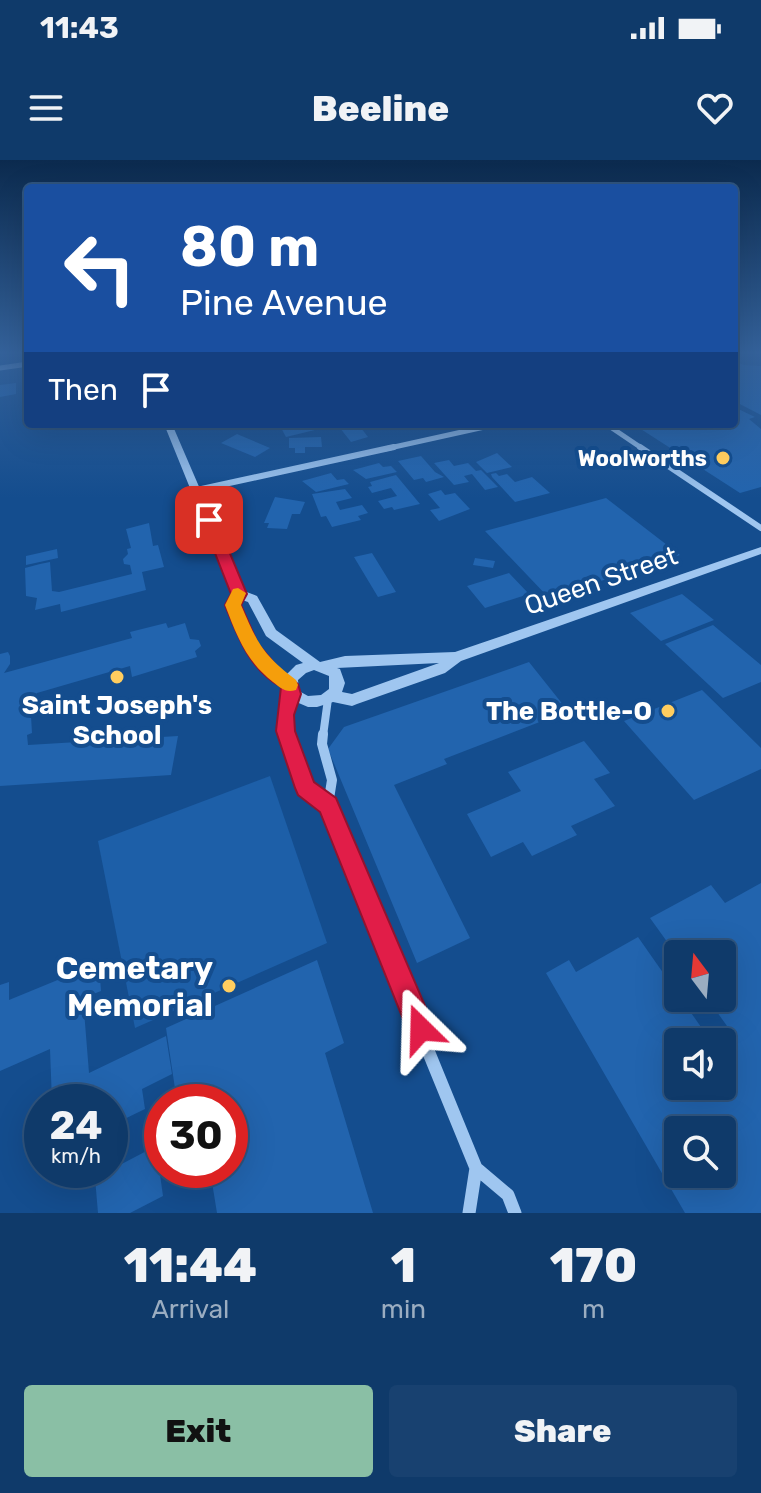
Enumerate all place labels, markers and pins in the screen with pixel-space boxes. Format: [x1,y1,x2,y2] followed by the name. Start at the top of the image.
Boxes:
[578,445,707,472] place label: Woolworths
[714,449,732,467] marker: Woolworths
[175,486,243,554] pin
[108,668,126,686] marker: Saint Joseph's School
[22,690,212,751] place label: Saint Joseph's School
[486,696,652,727] place label: The Bottle-O
[659,702,677,720] marker: The Bottle-O
[56,949,213,1024] place label: Cemetary Memorial
[220,977,238,995] marker: Cemetary Memorial

